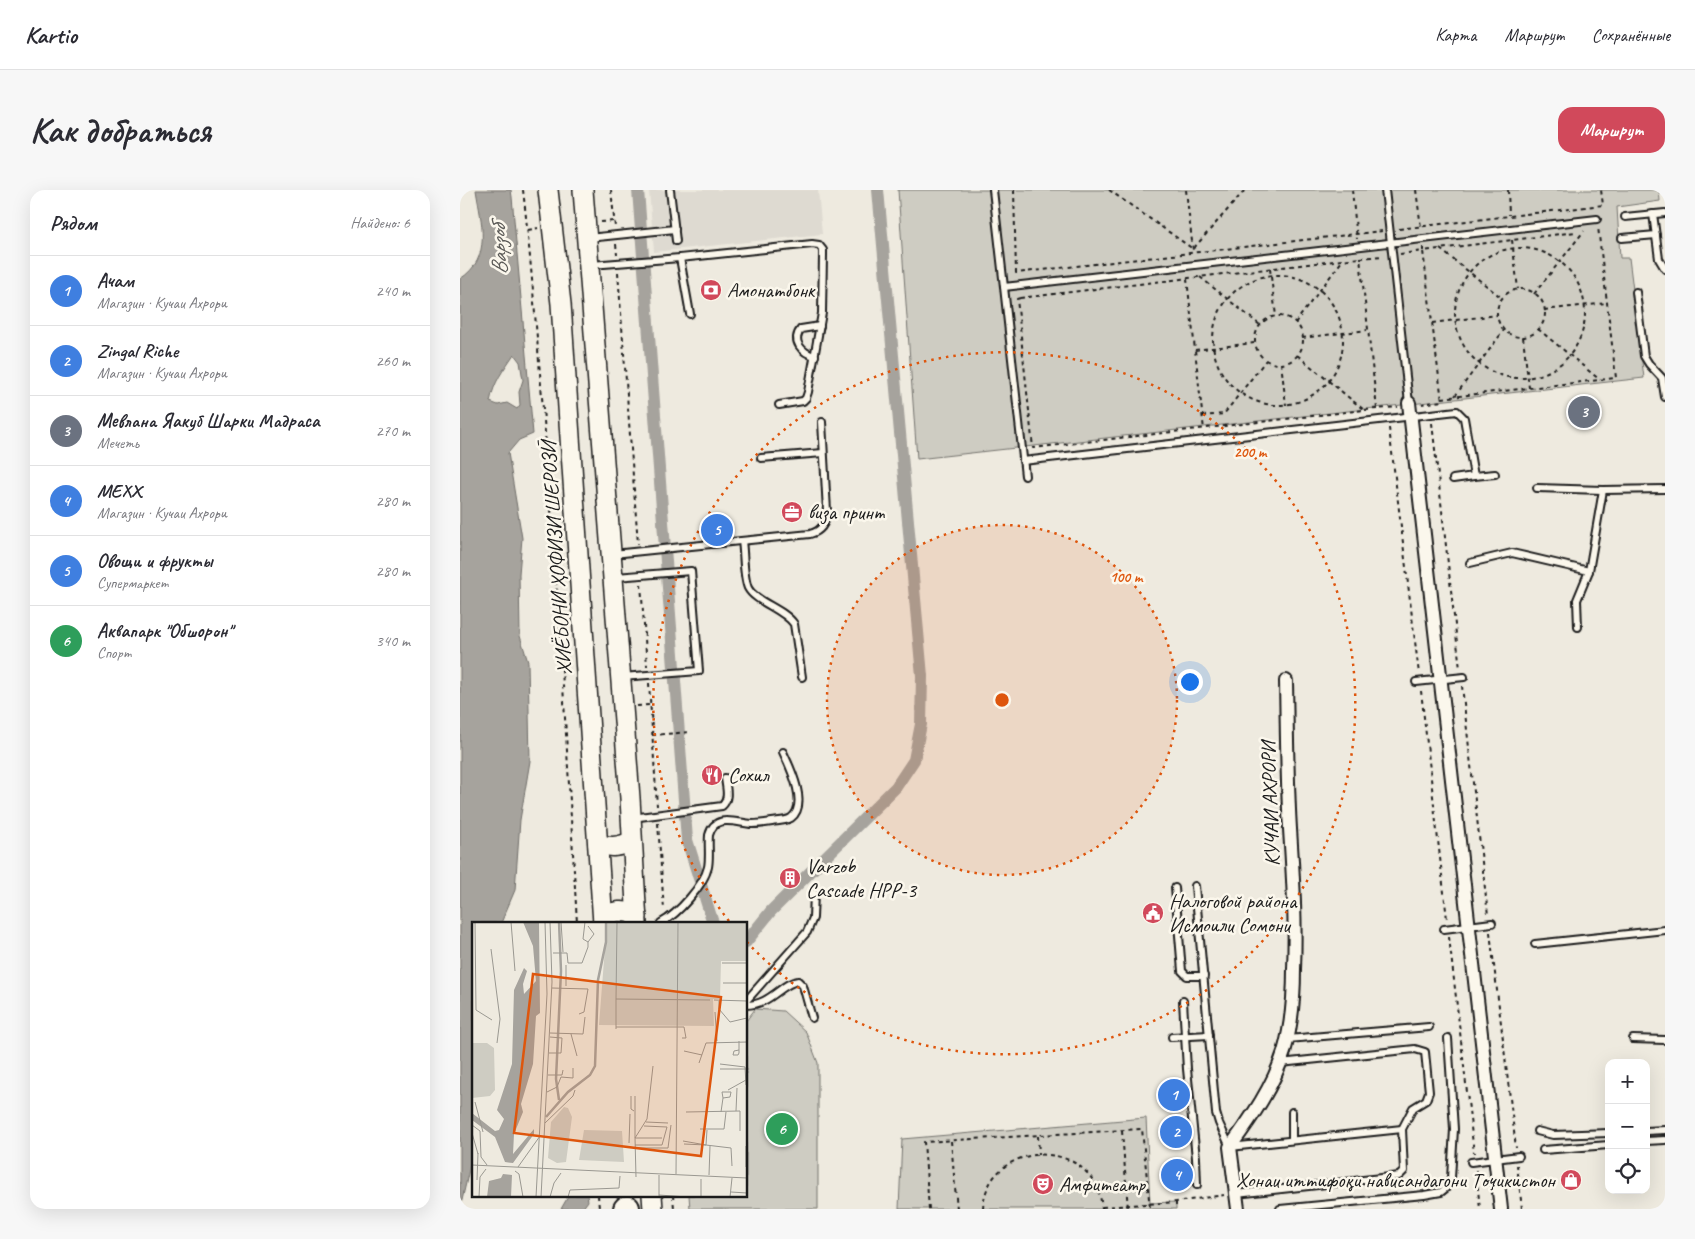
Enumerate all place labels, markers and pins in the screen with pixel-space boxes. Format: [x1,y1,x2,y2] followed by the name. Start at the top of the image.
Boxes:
[727,277,816,303] place label: Амонатбонк
[699,278,723,302] bank icon: Амонатбонк
[1568,393,1600,431] pin: 3
[808,499,886,525] place label: виза принт
[780,500,804,524] office icon: виза принт
[701,511,733,549] pin: 5
[993,691,1011,709] centre of rings
[728,762,770,788] place label: Сохил
[700,763,724,787] restaurant icon: Сохил
[806,853,918,903] place label: Varzob Cascade HPP-3
[778,866,802,890] building icon: Varzob Cascade HPP-3
[1169,888,1298,938] place label: Налоговой района Исмоили Сомони
[1141,901,1165,925] public building icon: Налоговой района Исмоили Сомони
[1158,1076,1190,1114] pin: 1
[766,1110,798,1148] pin: 6
[1160,1113,1192,1151] pin: 2
[1161,1156,1193,1194] pin: 4
[1236,1167,1556,1193] place label: Хонаи иттифоқи нависандагони Тоҷикистон
[1559,1168,1583,1192] shop icon: Хонаи иттифоқи нависандагони Тоҷикистон
[1059,1171,1146,1197] place label: Aмфитеатр
[1031,1172,1055,1196] theatre icon: Aмфитеатр

